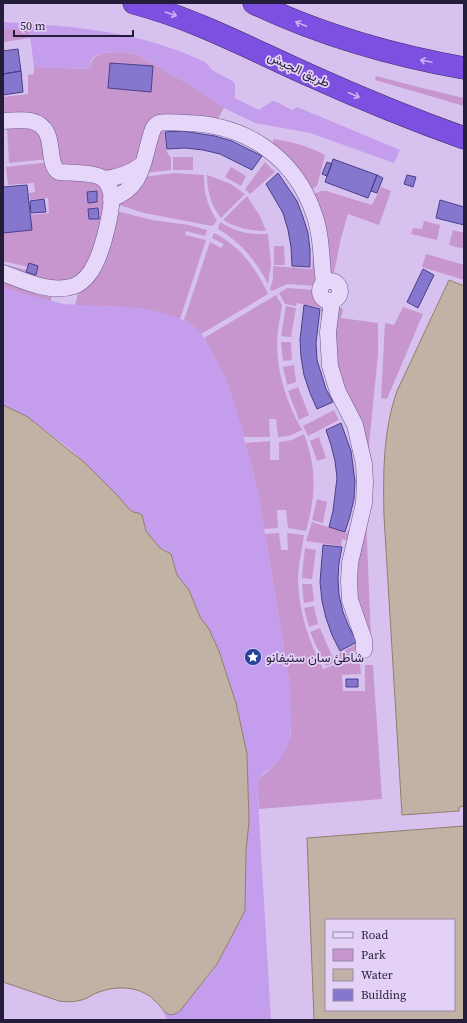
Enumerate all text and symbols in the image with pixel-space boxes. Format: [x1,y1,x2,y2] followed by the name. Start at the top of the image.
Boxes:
[165,11,177,19] one-way arrow
[14,12,133,38] scale bar
[20,18,46,34] text: 50 m
[296,19,308,27] one-way arrow
[265,48,333,91] street label: طريق الجيش
[419,57,432,65] one-way arrow
[348,92,360,99] one-way arrow
[243,647,263,667] place icon: شاطئ سان ستيفانو
[266,649,364,666] place label: شاطئ سان ستيفانو
[325,919,455,1011] legend
[361,927,388,943] text: Road
[361,947,386,963] text: Park
[361,967,393,983] text: Water
[361,987,406,1003] text: Building

